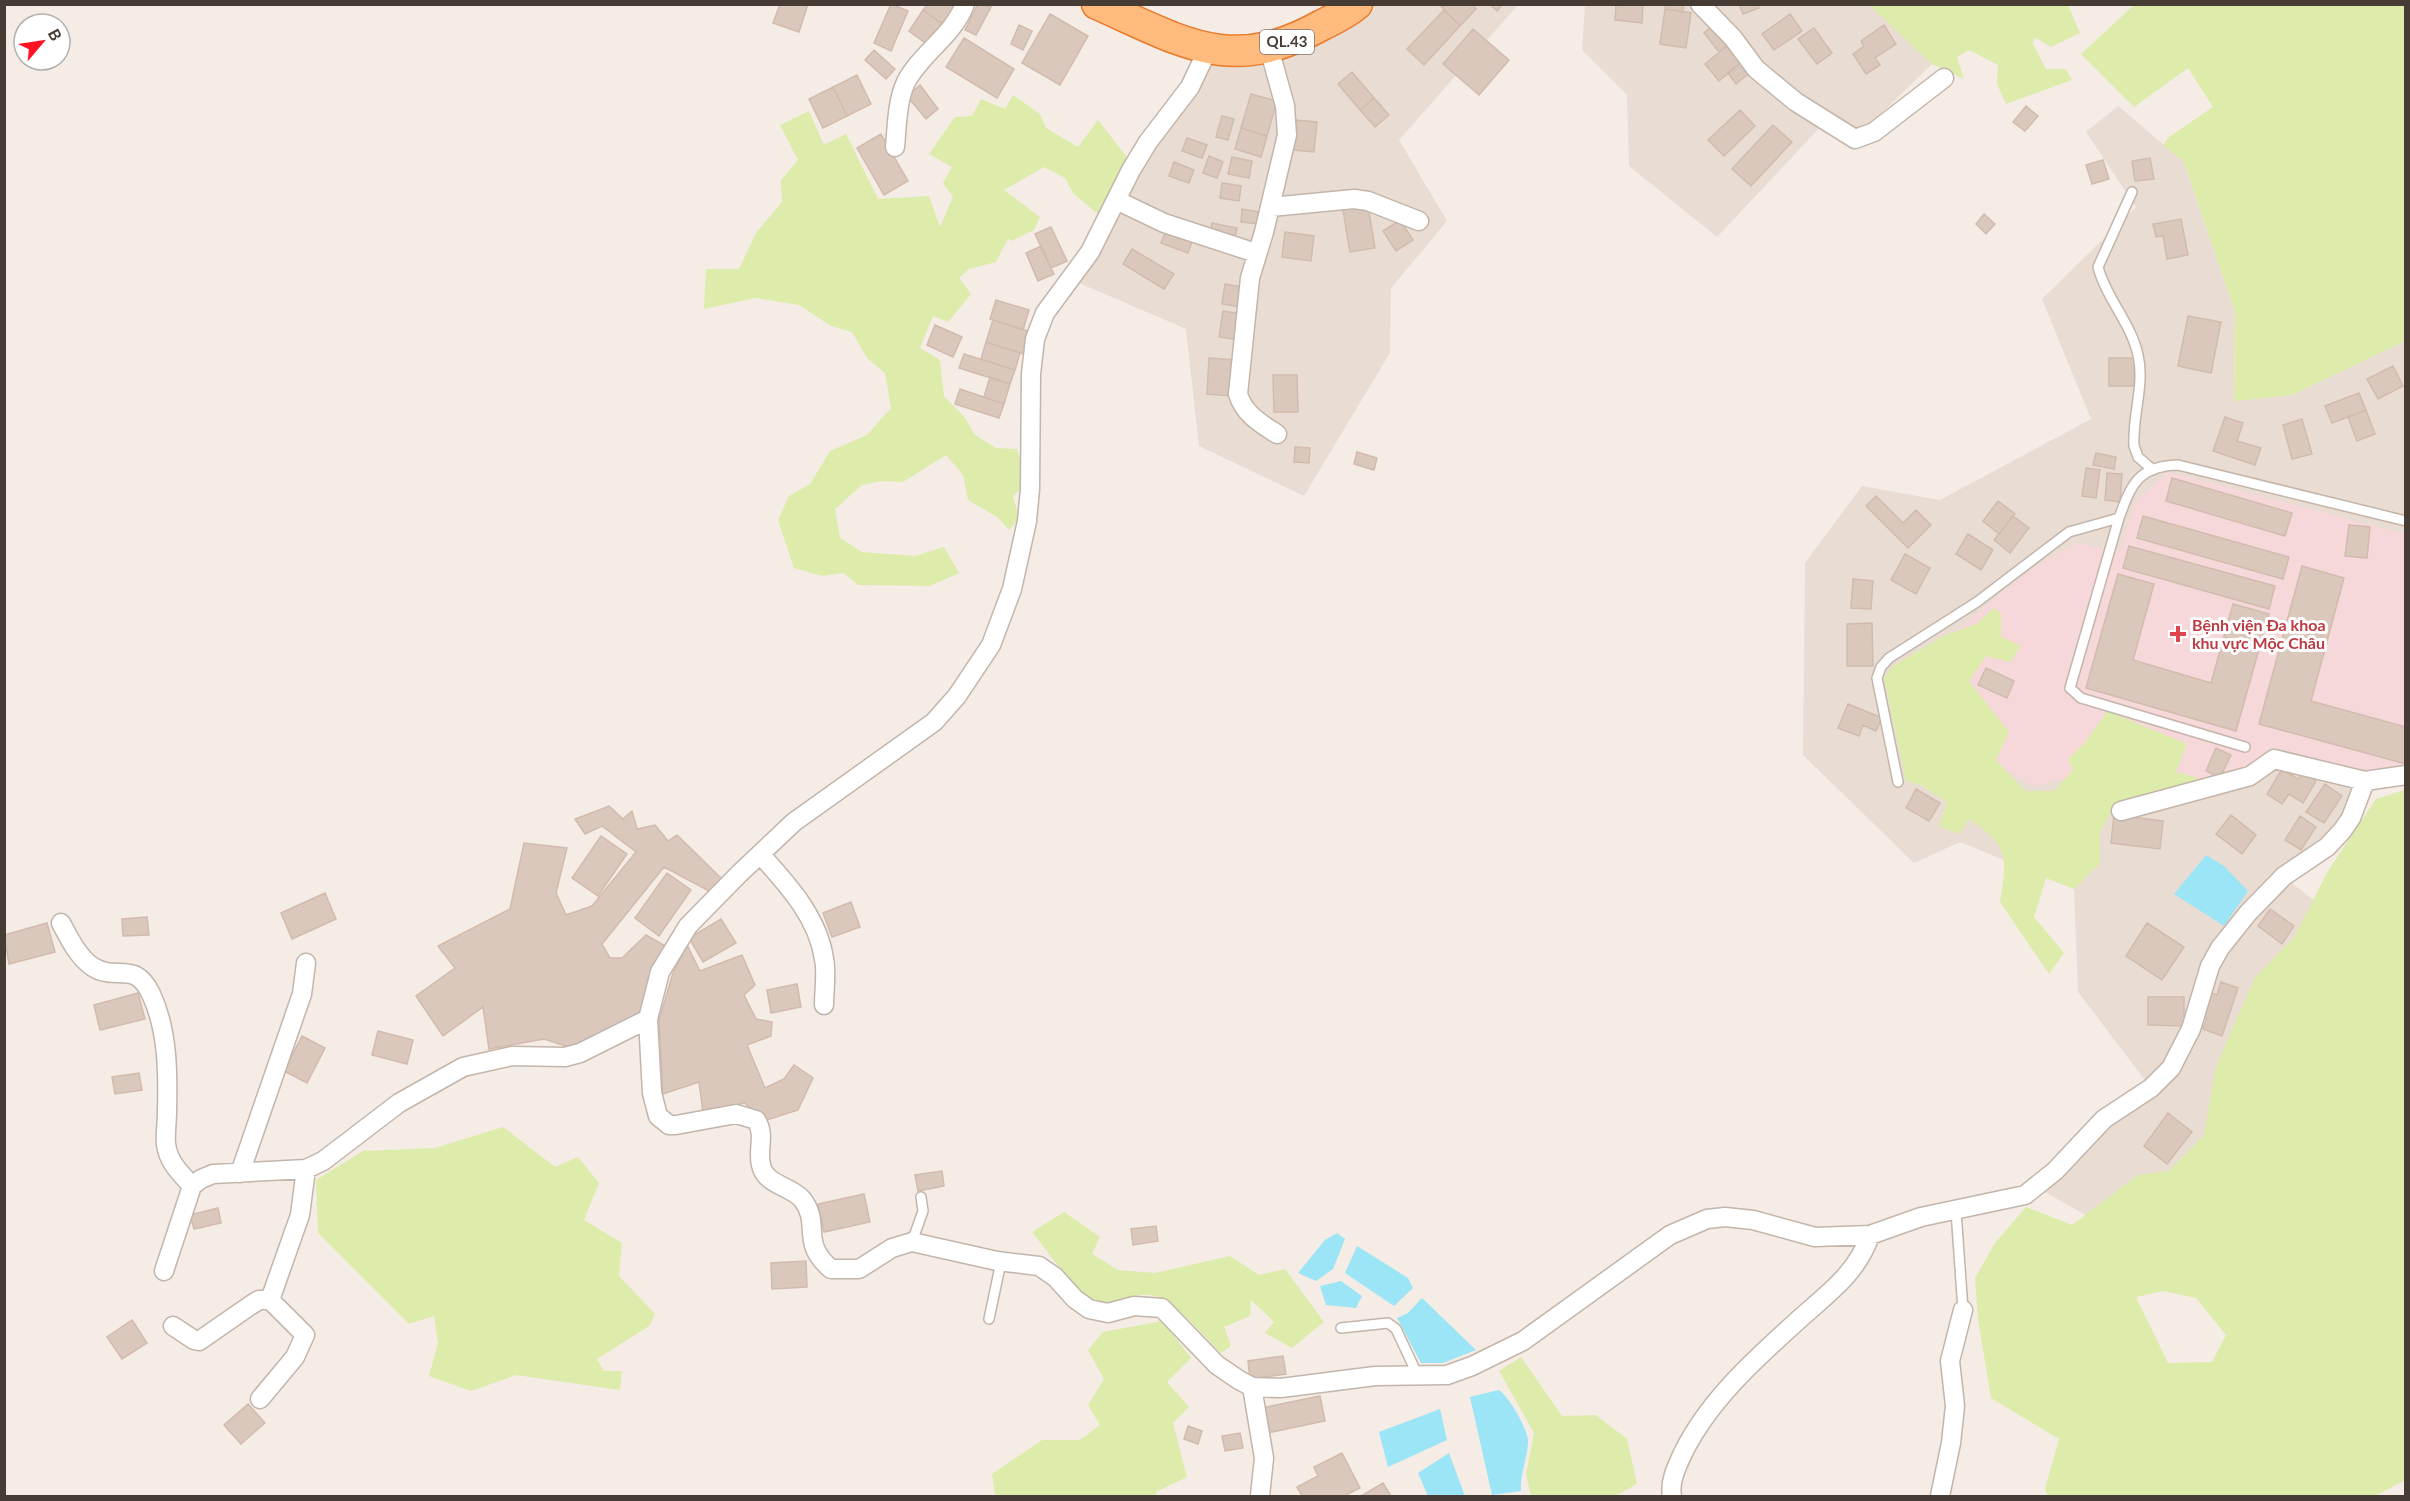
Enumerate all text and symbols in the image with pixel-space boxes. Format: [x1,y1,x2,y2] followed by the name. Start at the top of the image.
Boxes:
[12,12,72,72] north arrow
[45,25,66,44] text: B
[1260,30,1314,54] road number: QL.43
[2192,615,2326,652] place label: Bệnh viện Đa khoa khu vực Mộc Châu
[2169,625,2187,643] marker: Bệnh viện Đa khoa khu vực Mộc Châu

